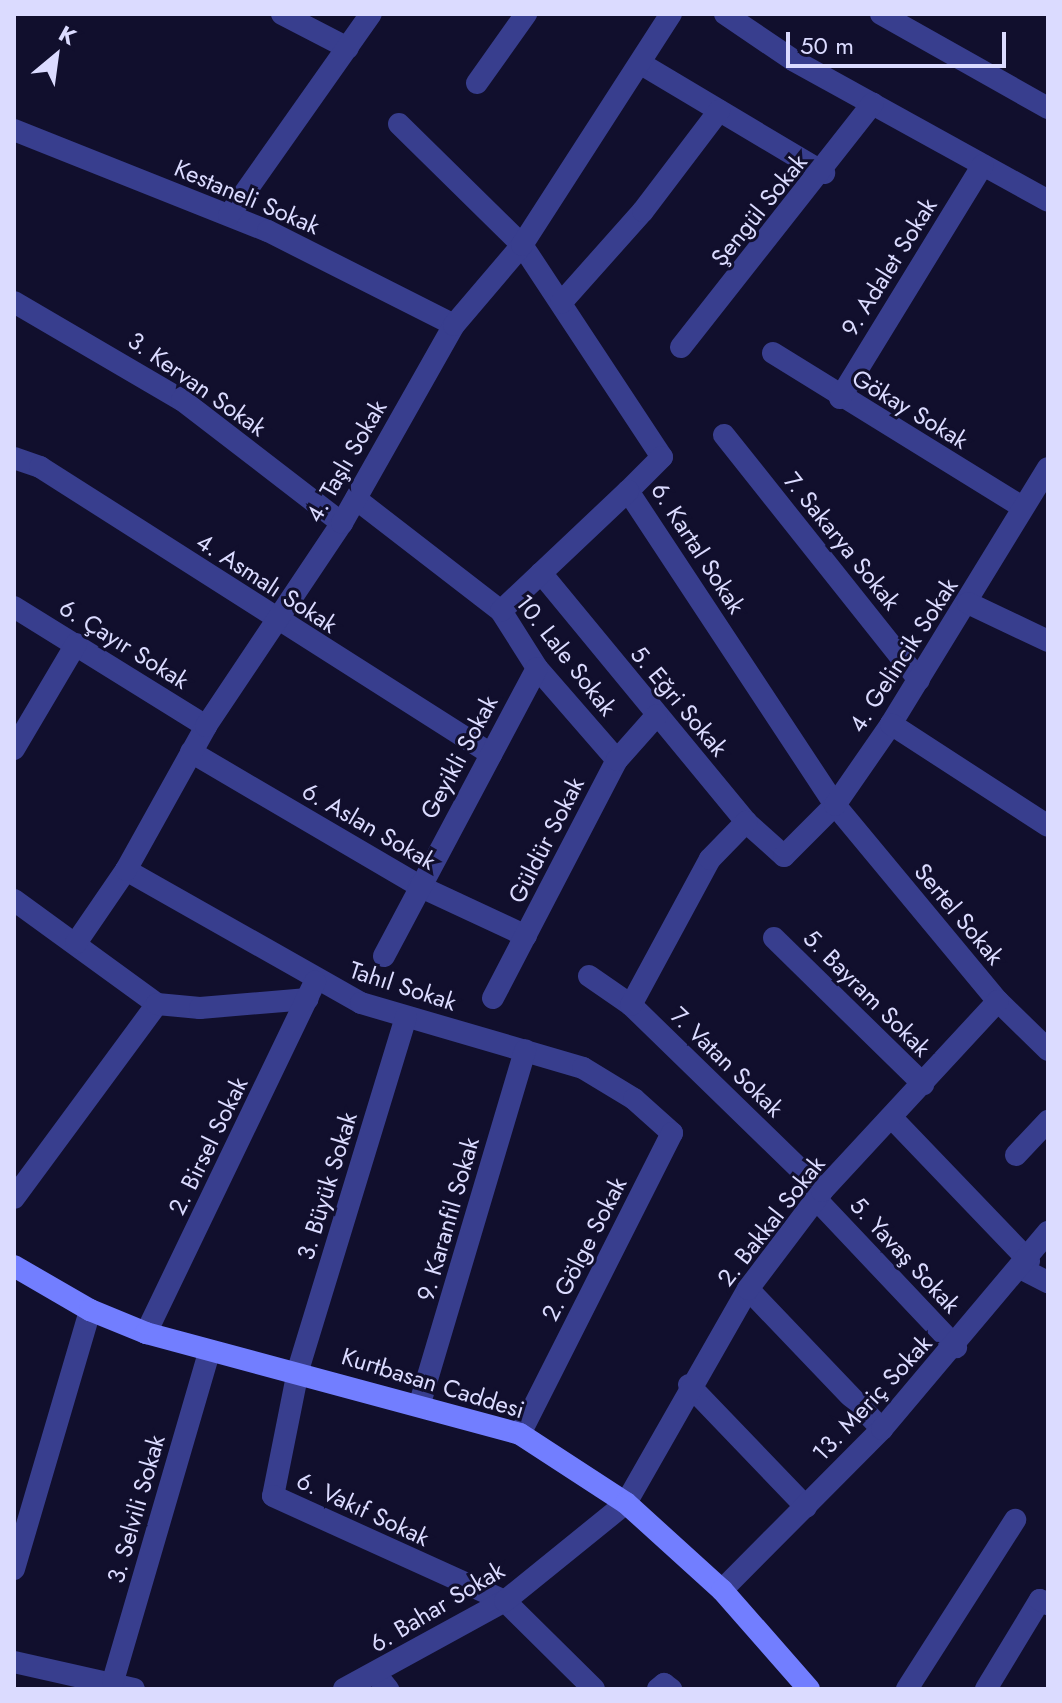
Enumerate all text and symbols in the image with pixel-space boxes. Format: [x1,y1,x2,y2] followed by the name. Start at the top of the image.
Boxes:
[16,16,96,96] north arrow
[790,16,1010,66] scale bar
[53,17,82,53] text: K
[800,28,854,63] text: 50 m
[705,148,813,272] street label: Şengül Sokak
[170,153,324,241] street label: Kestaneli Sokak
[835,193,943,341] street label: 9. Adalet Sokak
[122,326,272,442] street label: 3. Kervan Sokak
[847,363,973,455] street label: Gökay Sokak
[299,395,393,527] street label: 4. Taşlı Sokak
[778,466,906,616] street label: 7. Sakarya Sokak
[645,477,751,619] street label: 6. Kartal Sokak
[191,527,343,639] street label: 4. Asmalı Sokak
[842,572,964,738] street label: 4. Gelincik Sokak
[510,589,622,721] street label: 10. Lale Sokak
[54,593,194,695] street label: 6. Çayır Sokak
[624,640,734,762] street label: 5. Eğri Sokak
[414,690,504,824] street label: Geyikli Sokak
[502,772,590,908] street label: Güldür Sokak
[297,776,441,876] street label: 6. Aslan Sokak
[908,857,1010,971] street label: Sertel Sokak
[797,923,937,1063] street label: 5. Bayram Sokak
[346,955,460,1017] street label: Tahıl Sokak
[665,1001,789,1123] street label: 7. Vatan Sokak
[162,1072,254,1220] street label: 2. Birsel Sokak
[291,1109,363,1263] street label: 3. Büyük Sokak
[411,1134,485,1304] street label: 9. Karanfil Sokak
[711,1150,831,1292] street label: 2. Bakkal Sokak
[535,1172,633,1326] street label: 2. Gölge Sokak
[844,1191,966,1319] street label: 5. Yavaş Sokak
[806,1329,938,1467] street label: 13. Meriç Sokak
[338,1342,528,1424] street label: Kurtbasan Caddesi
[101,1432,171,1586] street label: 3. Selvili Sokak
[292,1466,434,1552] street label: 6. Vakıf Sokak
[365,1556,509,1658] street label: 6. Bahar Sokak

